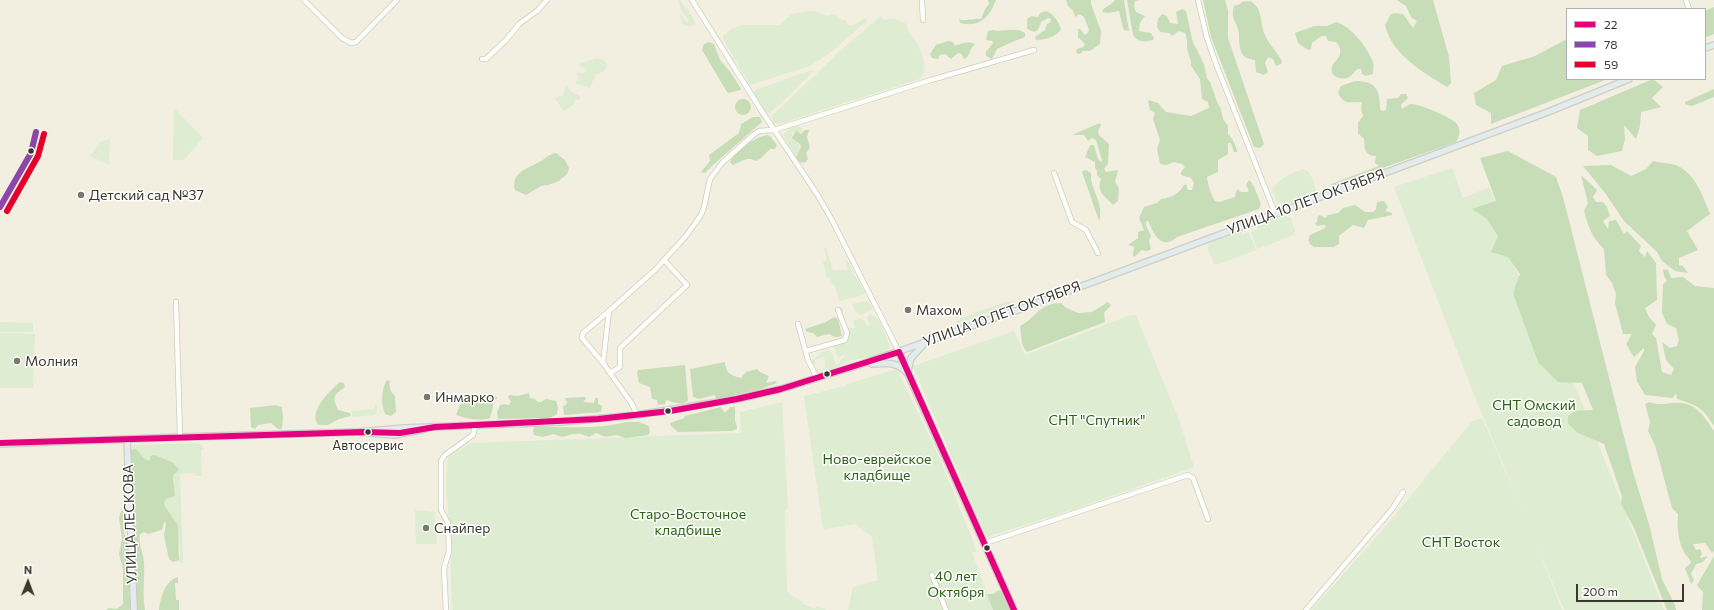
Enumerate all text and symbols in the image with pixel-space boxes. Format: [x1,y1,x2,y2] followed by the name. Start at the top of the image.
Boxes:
[1566,8,1706,80] legend
[1604,17,1617,31] text: 22
[1604,37,1618,51] text: 78
[1604,57,1618,71] text: 59
[26,146,36,156] unlabelled marker
[1225,166,1387,238] street label: УЛИЦА 10 ЛЕТ ОКТЯБРЯ
[89,187,204,203] place label: Детский сад №37
[76,190,86,200] marker: Детский сад №37
[921,278,1083,350] street label: УЛИЦА 10 ЛЕТ ОКТЯБРЯ
[916,302,962,318] place label: Махом
[903,305,913,315] marker: Махом
[25,353,78,369] place label: Молния
[12,356,22,366] marker: Молния
[822,369,832,379] unlabelled marker
[435,389,494,405] place label: Инмарко
[422,392,432,402] marker: Инмарко
[1492,397,1576,430] park label: СНТ Омский садовод
[663,406,673,416] unlabelled marker
[1048,412,1146,428] park label: СНТ "Спутник"
[363,427,373,437] marker: Автосервис
[332,438,404,454] place label: Автосервис
[823,451,931,484] park label: Ново-еврейское кладбище
[120,464,140,584] street label: УЛИЦА ЛЕСКОВА
[630,506,746,538] park label: Старо-Восточное кладбище
[434,520,490,536] place label: Снайпер
[421,523,431,533] marker: Снайпер
[1422,534,1500,550] park label: СНТ Восток
[982,543,992,553] unlabelled marker
[8,562,48,602] north arrow
[24,563,32,576] text: N
[928,568,984,600] park label: 40 лет Октября
[1578,576,1686,602] scale bar
[1583,584,1618,598] text: 200 m

